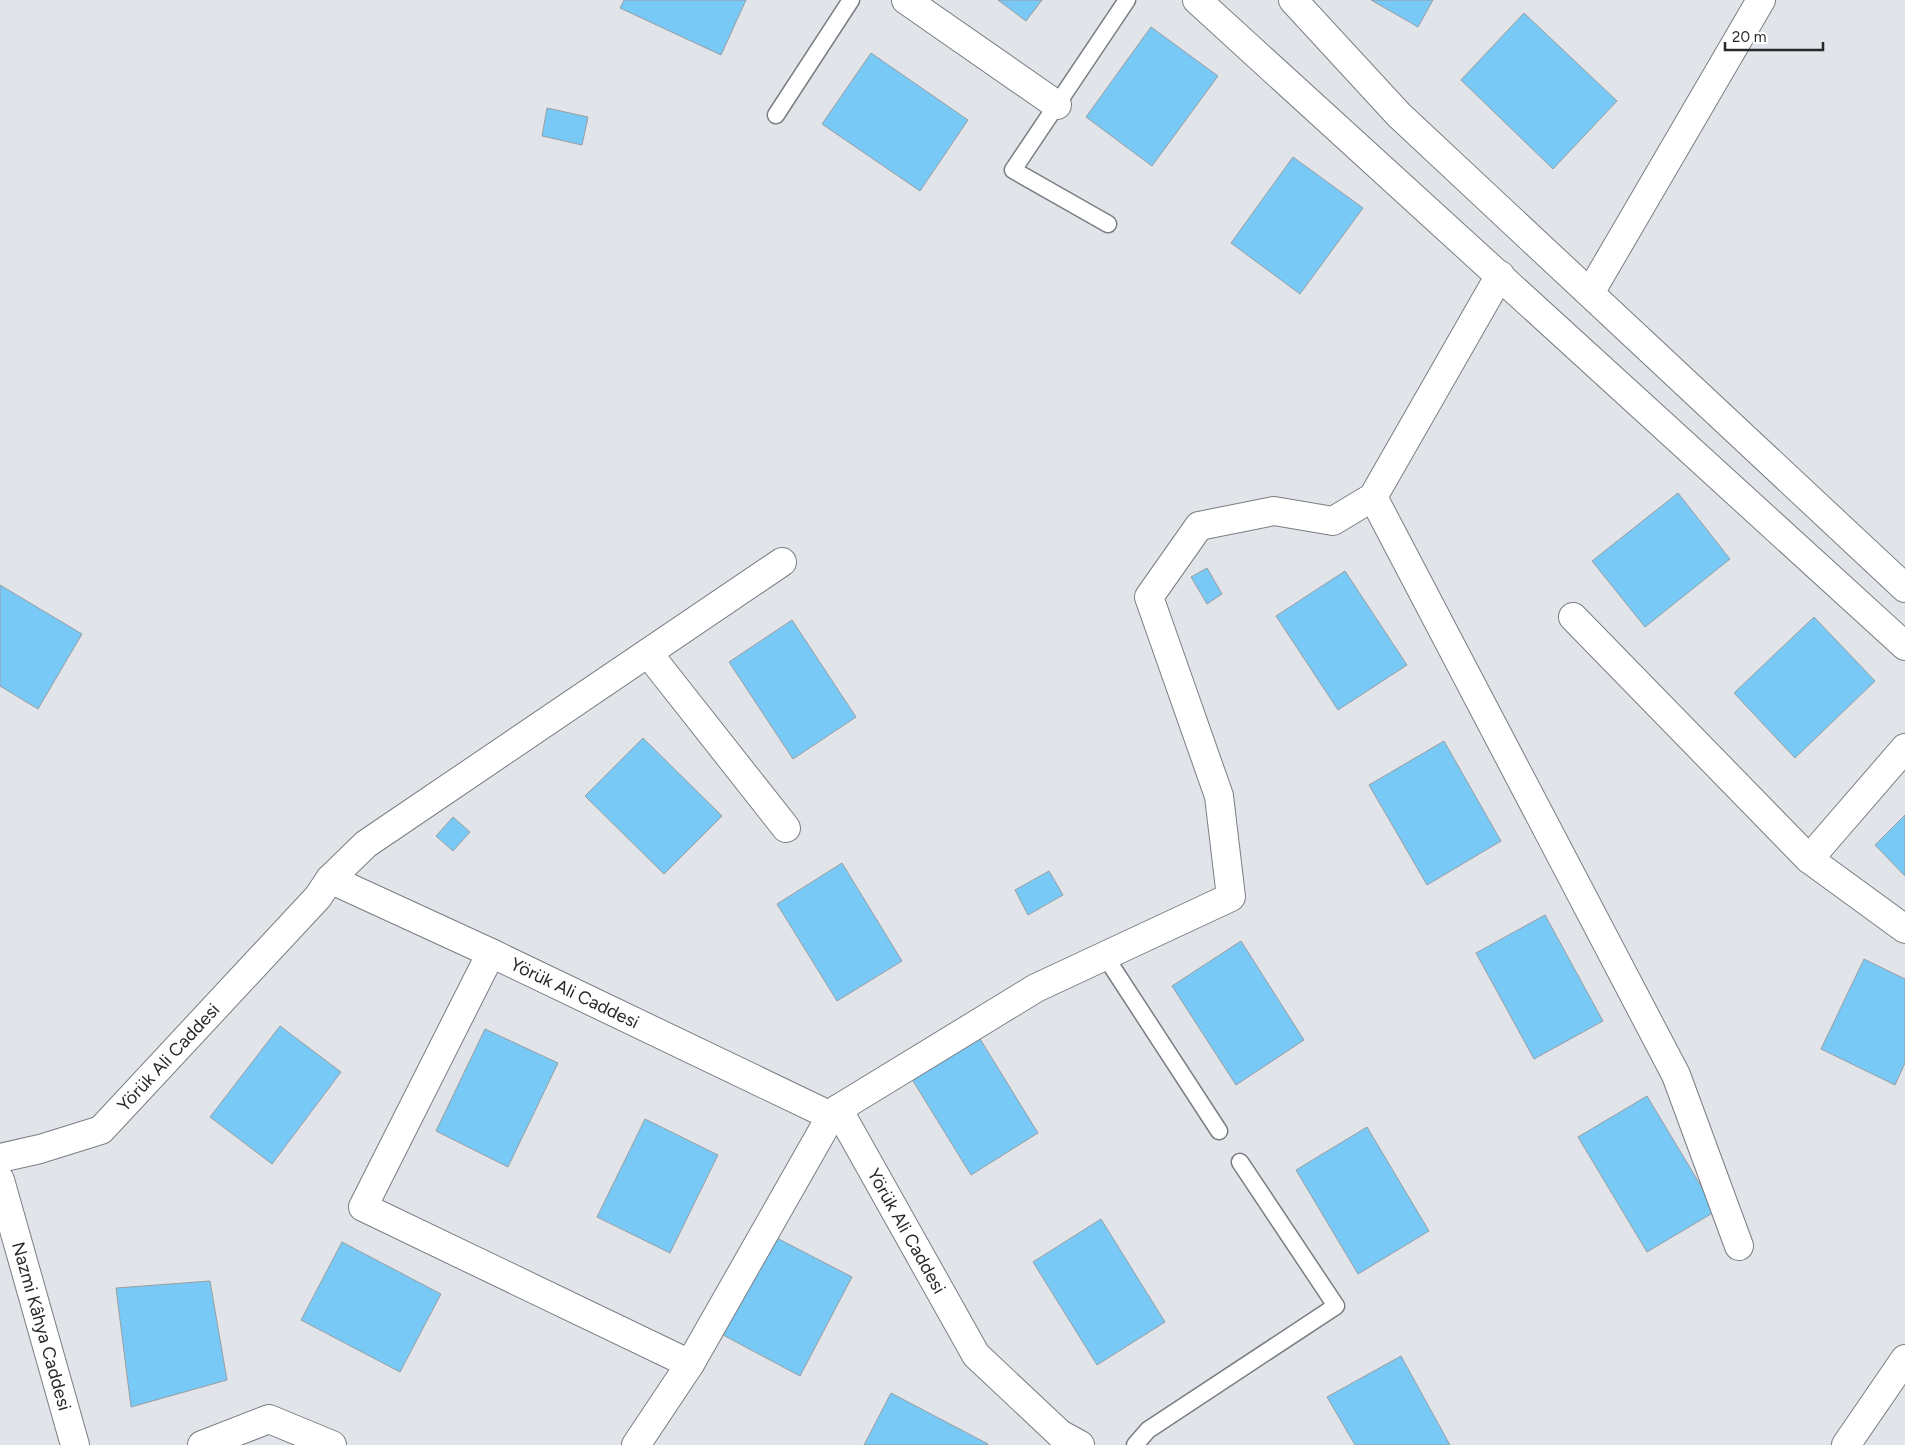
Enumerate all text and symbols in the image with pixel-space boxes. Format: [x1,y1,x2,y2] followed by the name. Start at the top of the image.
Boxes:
[1725,20,1822,52] scale bar
[1732,28,1766,46] text: 20 m
[507,953,643,1033] street label: Yörük Ali Caddesi
[113,999,224,1116] street label: Yörük Ali Caddesi
[863,1165,950,1298] street label: Yörük Ali Caddesi
[7,1239,76,1413] street label: Nazmi Kâhya Caddesi

